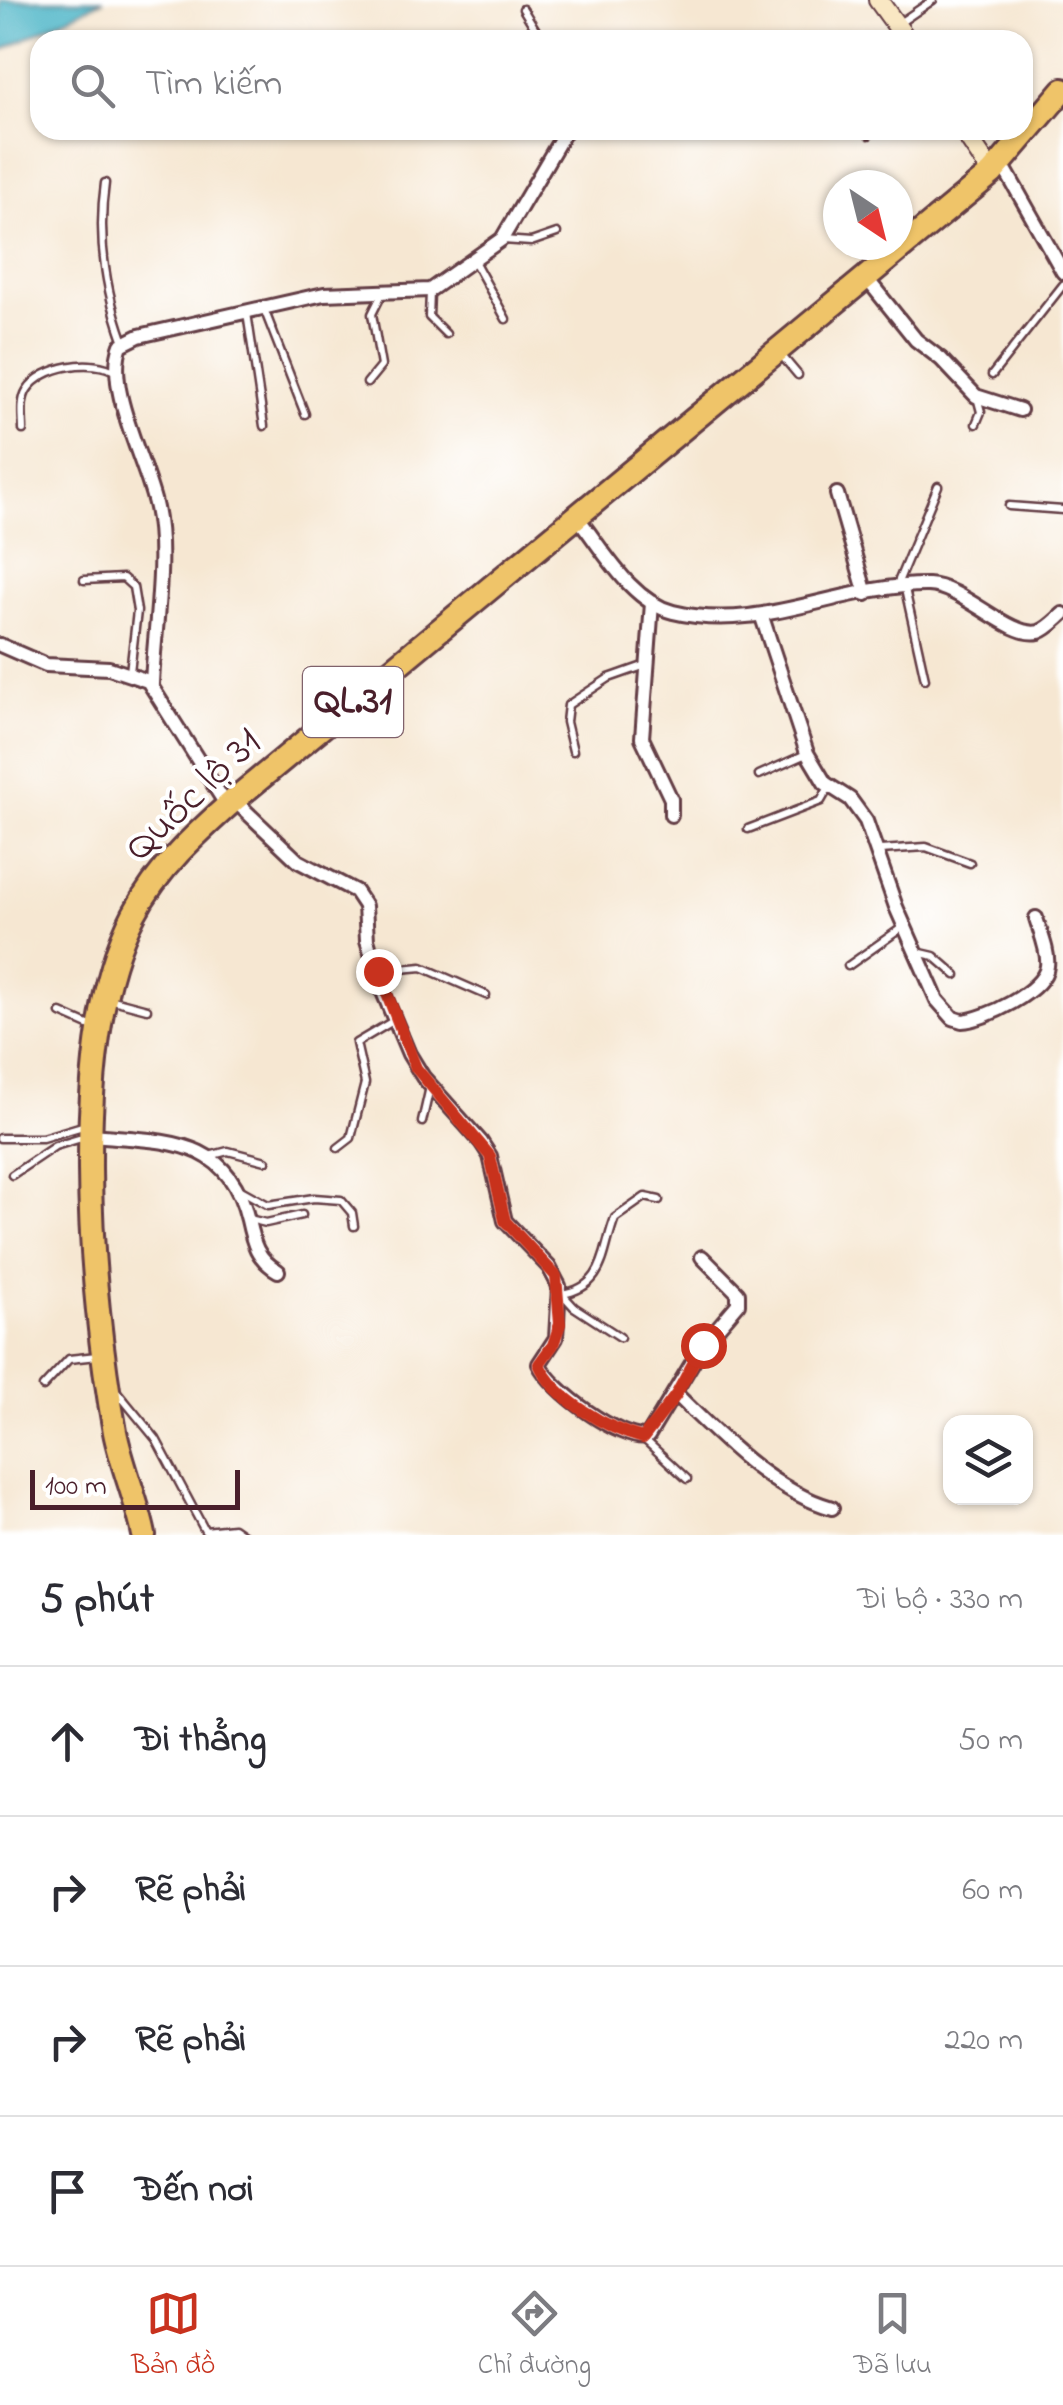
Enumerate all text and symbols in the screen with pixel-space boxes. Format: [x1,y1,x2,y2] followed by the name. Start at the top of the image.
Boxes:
[30,30,1033,140] search box
[145,57,283,113] text: Tìm kiếm
[65,58,120,113] icon: search
[823,170,913,260] north arrow
[303,667,403,737] road number: QL.31
[111,715,277,877] street label: Quốc lộ 31
[356,949,402,995] route end
[681,1323,727,1369] route start
[943,1415,1033,1505] map controls
[943,1415,1033,1505] button: layers
[30,1465,240,1510] scale bar
[45,1467,107,1508] text: 100 m
[40,1570,154,1631] text: 5 phút
[857,1577,1023,1624] text: Đi bộ · 330 m
[135,1713,266,1769] text: Đi thẳng
[40,1714,95,1769] icon: ahead
[958,1718,1023,1765] text: 50 m
[135,1863,246,1919] text: Rẽ phải
[40,1864,95,1919] icon: right
[962,1868,1023,1915] text: 60 m
[135,2013,246,2069] text: Rẽ phải
[40,2014,95,2069] icon: right
[945,2018,1023,2065] text: 220 m
[135,2163,253,2219] text: Đến nơi
[40,2164,95,2219] icon: arrive
[131,2286,215,2387] tab: Bản đồ
[478,2286,591,2387] tab: Chỉ đường
[854,2286,932,2387] tab: Đã lưu

